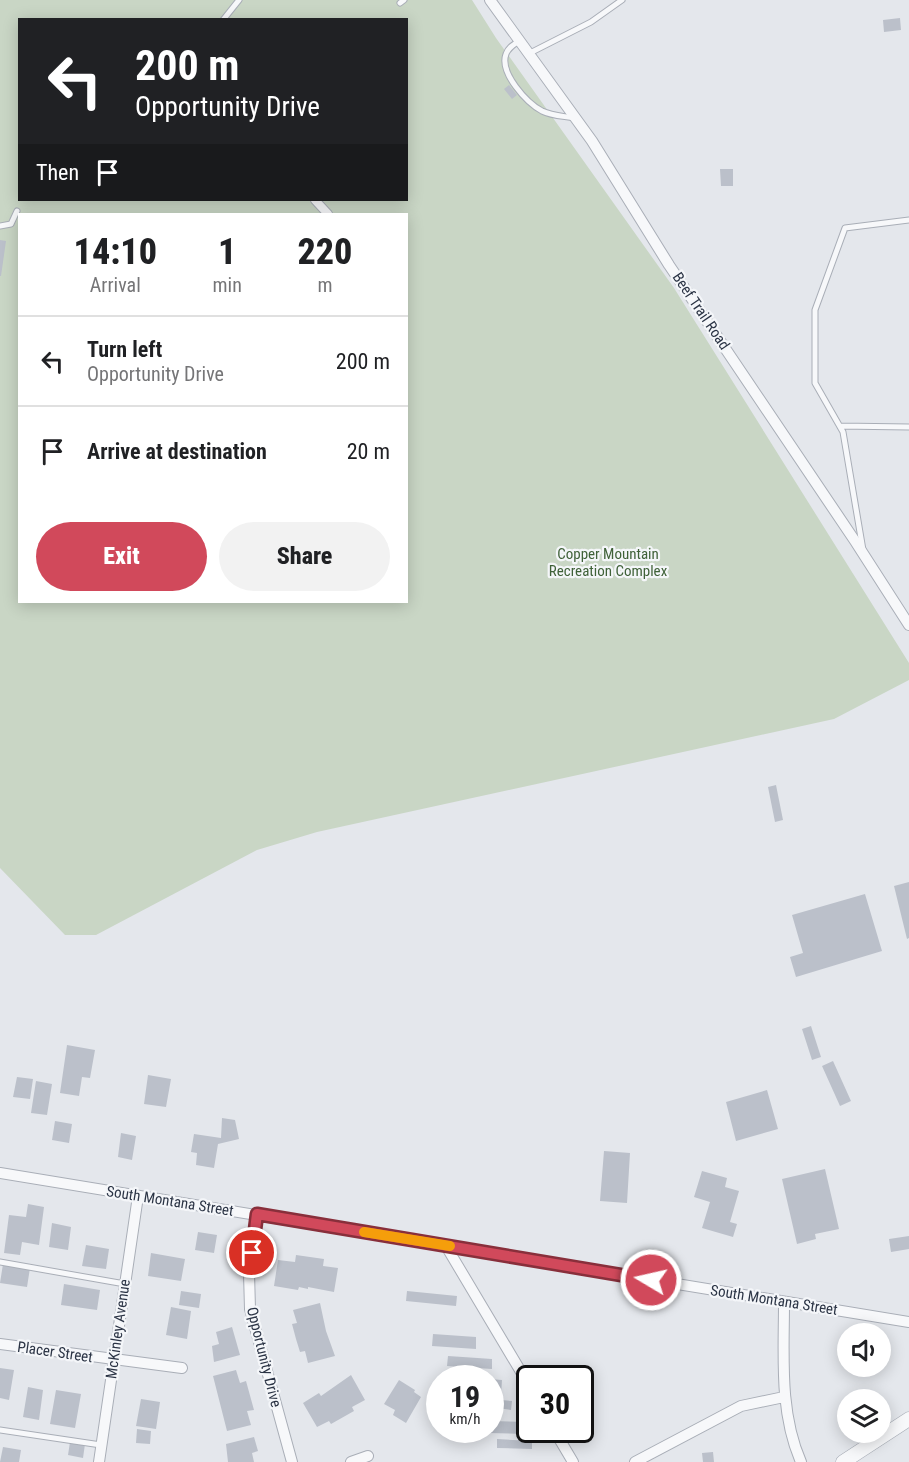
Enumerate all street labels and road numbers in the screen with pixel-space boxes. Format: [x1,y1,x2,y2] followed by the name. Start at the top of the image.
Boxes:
[669,269,733,353] street label: Beef Trail Road
[105,1182,235,1220] street label: South Montana Street
[102,1278,134,1380] street label: McKinley Avenue
[709,1281,839,1319] street label: South Montana Street
[243,1305,285,1409] street label: Opportunity Drive
[16,1338,94,1366] street label: Placer Street

